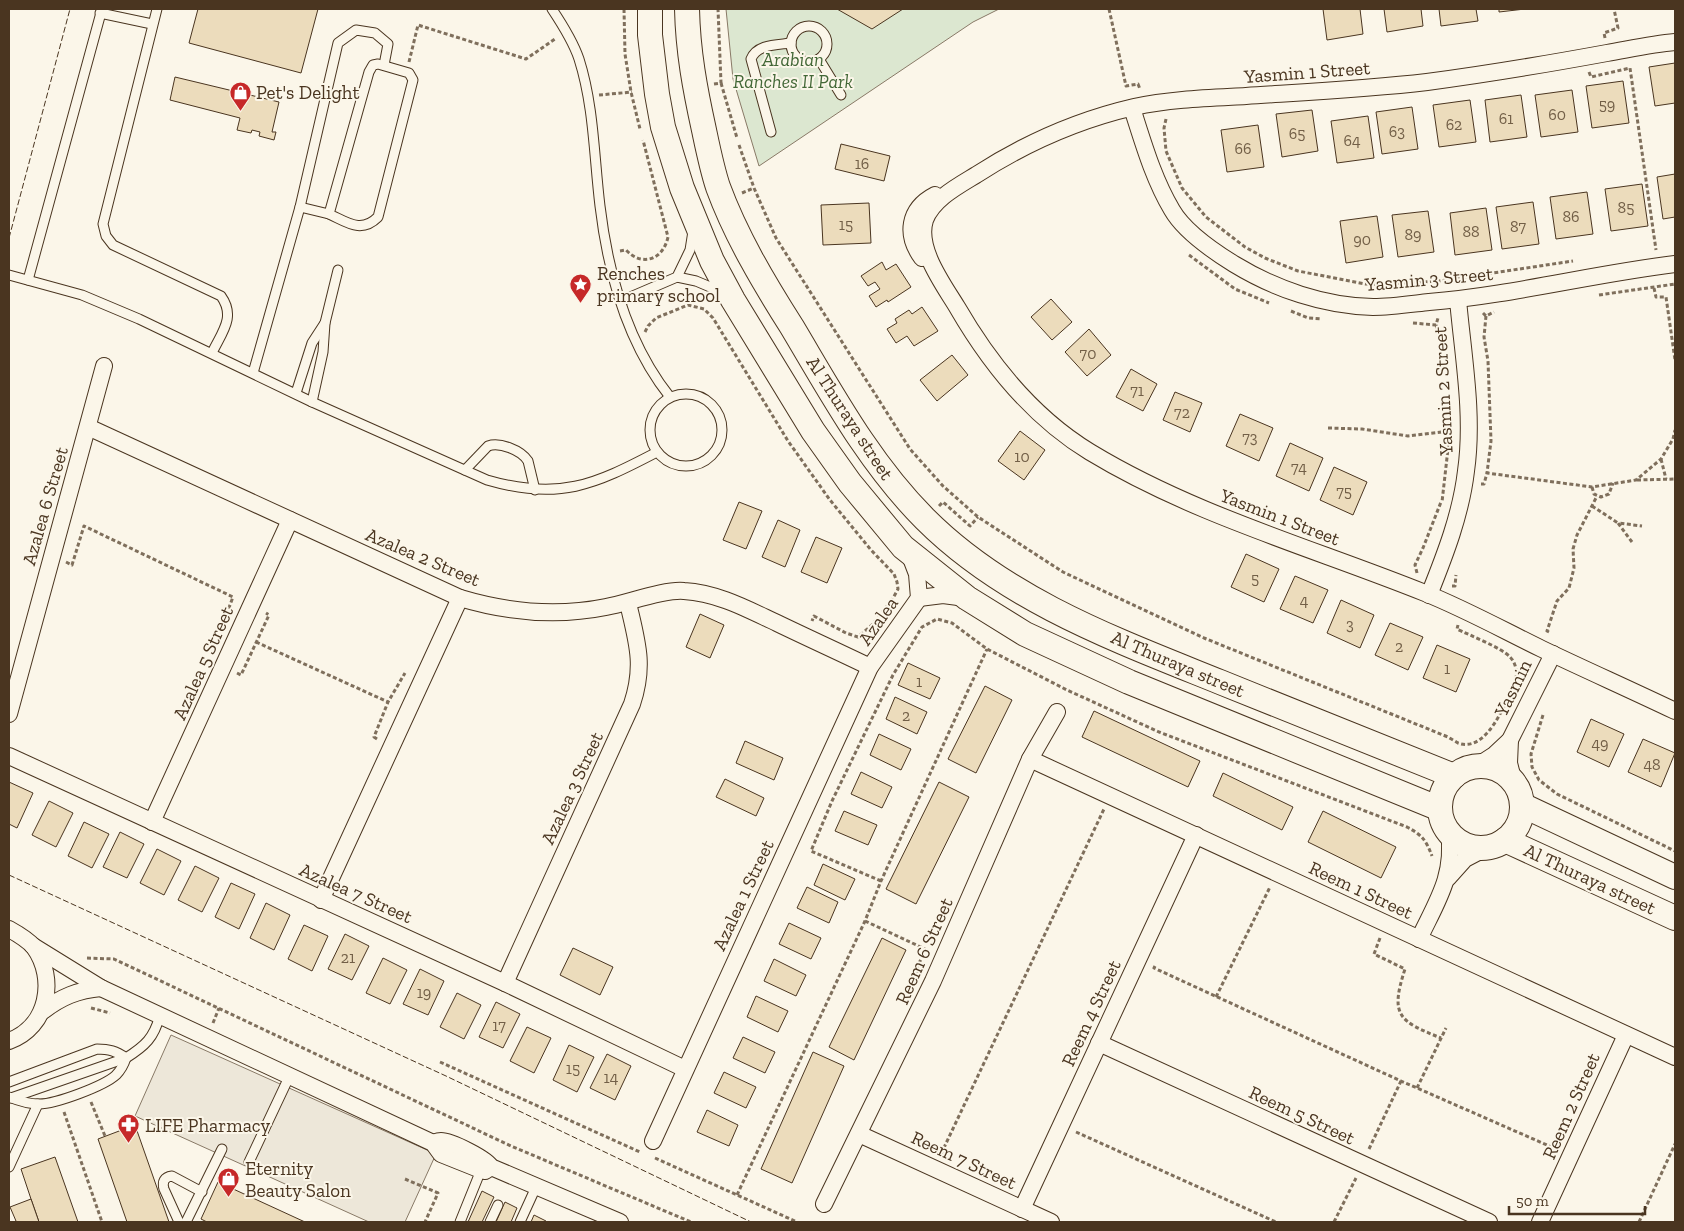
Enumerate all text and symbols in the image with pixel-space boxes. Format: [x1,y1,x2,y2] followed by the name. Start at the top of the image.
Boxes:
[733,48,853,93] park label: Arabian Ranches II Park
[1242,56,1371,88] street label: Yasmin 1 Street
[228,80,252,111] shop icon: Pet's Delight
[256,81,360,104] place label: Pet's Delight
[1599,95,1615,114] house number: 59
[1548,105,1566,124] house number: 60
[1499,109,1513,128] house number: 61
[1446,115,1462,134] house number: 62
[1389,122,1405,141] house number: 63
[1289,124,1305,143] house number: 65
[1343,131,1361,150] house number: 64
[1235,139,1252,158] house number: 66
[855,154,869,173] house number: 16
[1618,198,1634,217] house number: 85
[1562,207,1580,226] house number: 86
[839,215,853,234] house number: 15
[1510,217,1527,236] house number: 87
[1462,222,1480,241] house number: 88
[1404,225,1422,244] house number: 89
[1353,230,1371,249] house number: 90
[597,262,720,307] place label: Renches primary school
[1363,262,1494,296] street label: Yasmin 3 Street
[569,272,593,303] place icon: Renches primary school
[1428,326,1458,457] street label: Yasmin 2 Street
[1080,344,1096,363] house number: 70
[802,352,898,484] street label: Al Thuraya street
[1130,381,1144,400] house number: 71
[1174,403,1190,422] house number: 72
[1242,428,1258,447] house number: 73
[17,444,73,568] street label: Azalea 6 Street
[1014,447,1030,466] house number: 10
[1291,458,1307,477] house number: 74
[1336,482,1352,501] house number: 75
[1216,483,1343,550] street label: Yasmin 1 Street
[362,523,484,591] street label: Azalea 2 Street
[1251,569,1259,588] house number: 5
[1300,591,1309,610] house number: 4
[853,593,903,649] street label: Azalea
[168,603,238,723] street label: Azalea 5 Street
[1346,615,1354,634] house number: 3
[1108,626,1248,702] street label: Al Thuraya street
[1395,637,1403,656] house number: 2
[1489,656,1537,721] street label: Yasmin
[1444,659,1450,678] house number: 1
[916,672,922,691] house number: 1
[902,706,910,725] house number: 2
[536,728,608,848] street label: Azalea 3 Street
[1591,734,1609,753] house number: 49
[1643,755,1661,774] house number: 48
[707,836,779,954] street label: Azalea 1 Street
[1521,838,1659,920] street label: Al Thuraya street
[1305,856,1417,924] street label: Reem 1 Street
[296,858,416,928] street label: Azalea 7 Street
[890,894,958,1008] street label: Reem 6 Street
[341,948,355,967] house number: 21
[1056,956,1126,1070] street label: Reem 4 Street
[417,983,431,1002] house number: 19
[492,1016,506,1035] house number: 17
[1537,1049,1605,1163] street label: Reem 2 Street
[566,1059,580,1078] house number: 15
[604,1068,619,1087] house number: 14
[1245,1080,1359,1150] street label: Reem 5 Street
[117,1113,141,1144] pharmacy icon: LIFE Pharmacy
[145,1114,271,1137] place label: LIFE Pharmacy
[908,1126,1020,1194] street label: Reem 7 Street
[245,1157,351,1202] place label: Eternity Beauty Salon
[217,1167,241,1198] shop icon: Eternity Beauty Salon
[1509,1184,1645,1216] scale bar
[1516,1192,1549,1210] text: 50 m

